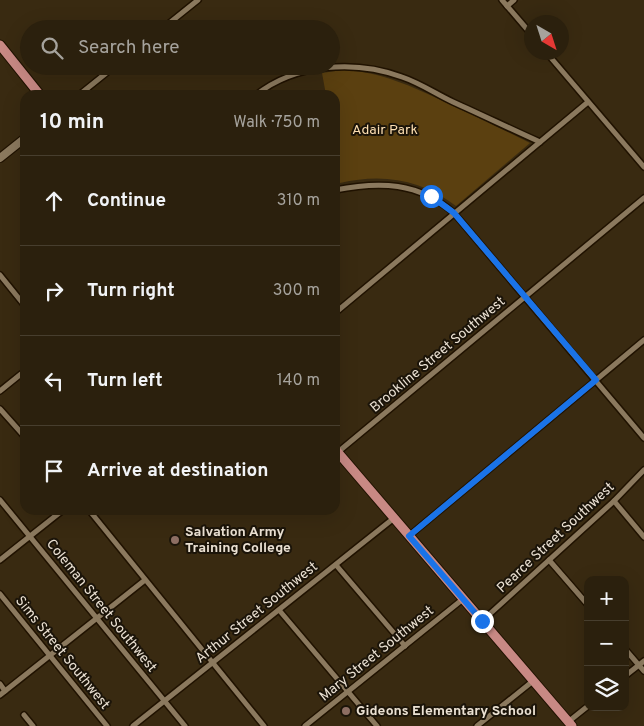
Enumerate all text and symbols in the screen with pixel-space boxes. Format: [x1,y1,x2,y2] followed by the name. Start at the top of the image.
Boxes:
[524,15,569,60] north arrow
[20,20,340,75] search box
[38,34,66,62] icon: search
[78,36,180,60] text: Search here
[40,109,104,136] text: 10 min
[233,113,320,133] text: Walk · 750 m
[352,122,418,139] park label: Adair Park
[420,185,443,208] route start
[40,187,68,215] icon: ahead
[87,189,166,213] text: Continue
[277,191,320,211] text: 310 m
[40,277,68,305] icon: right
[87,279,175,303] text: Turn right
[273,281,320,301] text: 300 m
[367,293,509,417] street label: Brookline Street Southwest
[40,367,68,395] icon: left
[87,369,163,393] text: Turn left
[277,371,320,391] text: 140 m
[40,457,68,485] icon: arrive
[87,459,268,483] text: Arrive at destination
[494,479,618,597] street label: Pearce Street Southwest
[185,524,291,557] place label: Salvation Army Training College
[169,534,181,546] marker: Salvation Army Training College
[42,536,160,676] street label: Coleman Street Southwest
[193,559,321,667] street label: Arthur Street Southwest
[584,576,629,711] map controls
[584,576,629,621] button: +
[11,593,113,713] street label: Sims Street Southwest
[316,603,438,705] street label: Mary Street Southwest
[471,610,494,633] route end
[584,621,629,666] button: −
[584,666,629,711] button: layers
[356,703,536,720] place label: Gideons Elementary School
[340,705,352,717] marker: Gideons Elementary School

